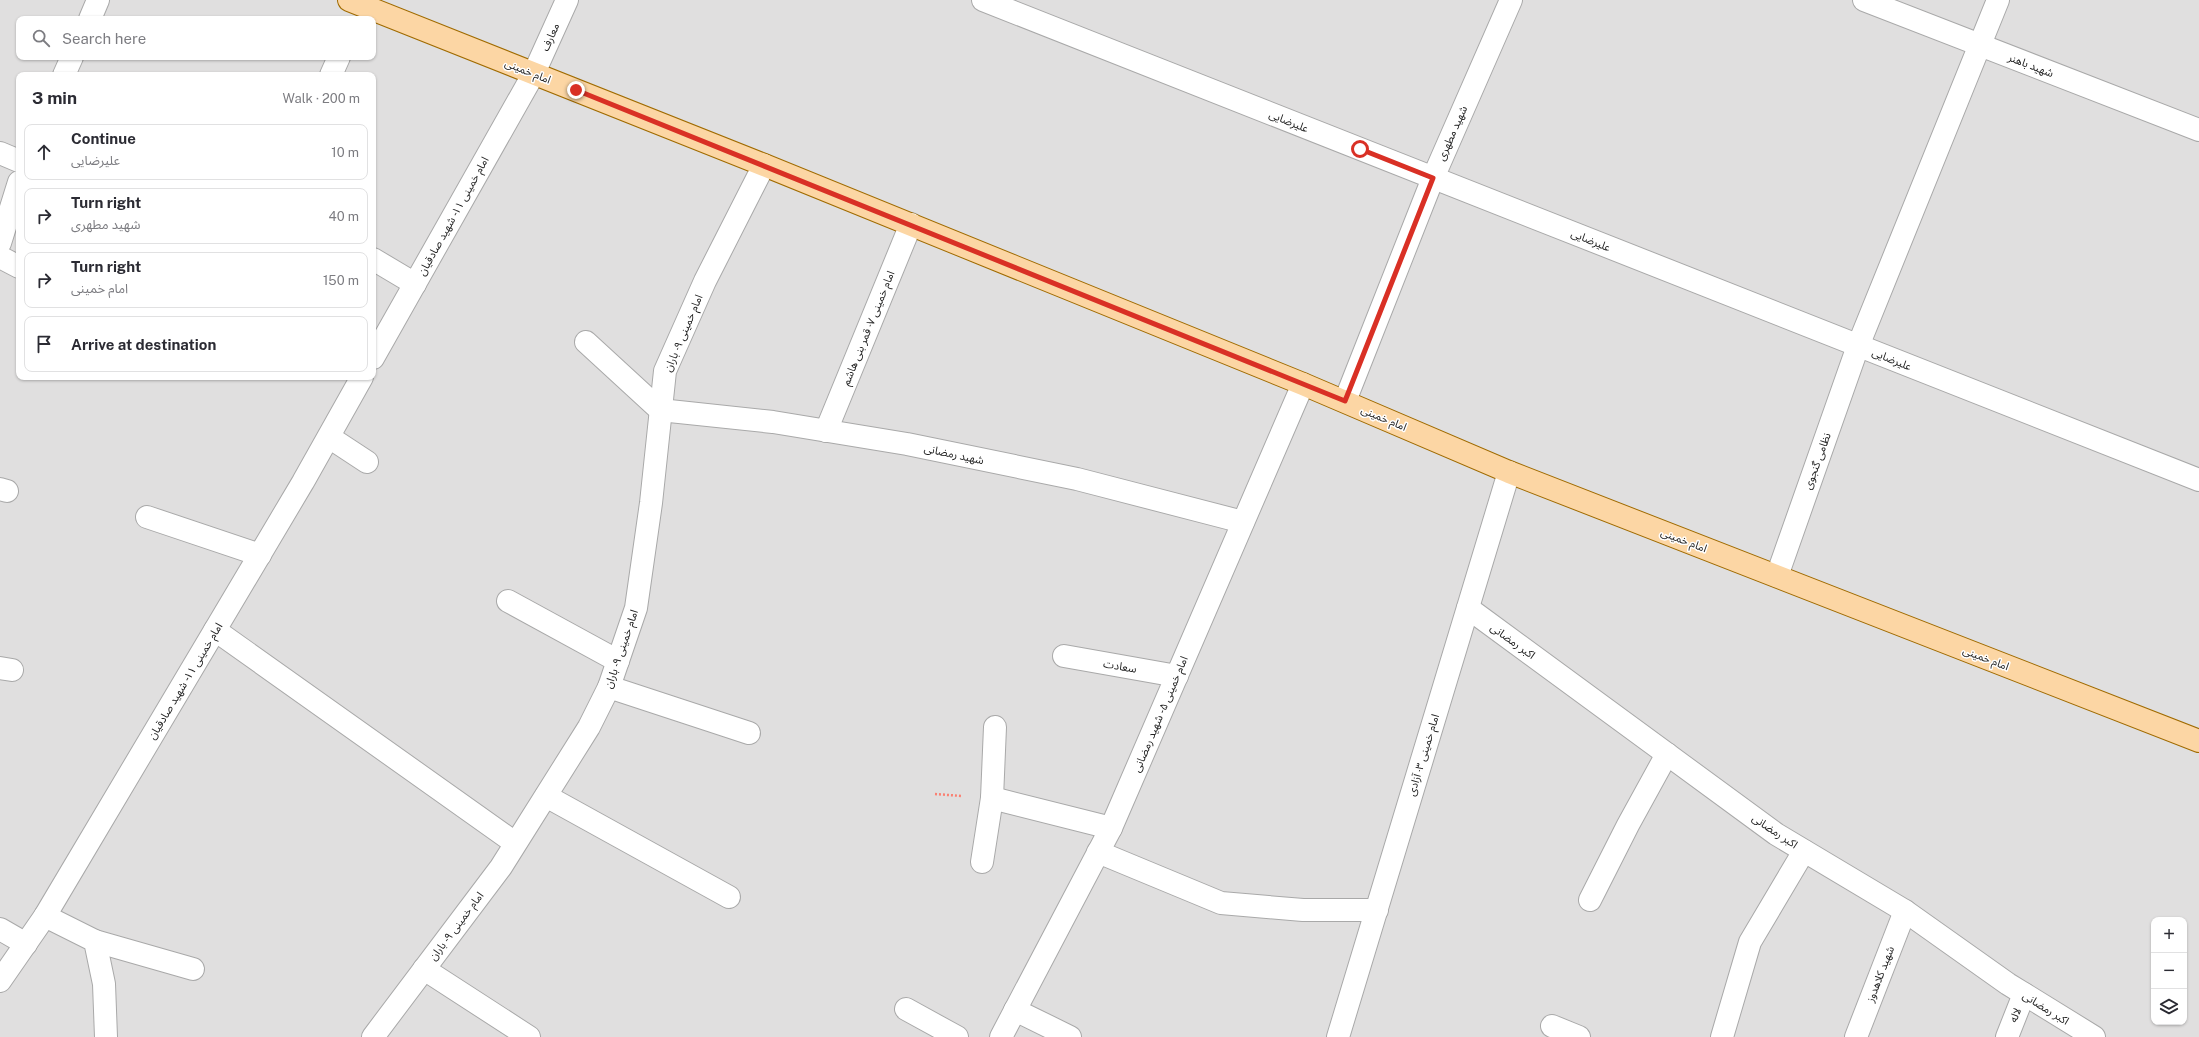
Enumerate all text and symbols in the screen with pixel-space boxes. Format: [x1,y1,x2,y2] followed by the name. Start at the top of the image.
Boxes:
[16,16,376,60] search box
[539,21,562,53] street label: معارف
[30,27,52,49] icon: search
[62,30,146,47] text: Search here
[2005,51,2056,80] street label: شهید باهنر
[503,56,553,87] street label: امام خمینی
[567,81,585,99] route end
[32,88,77,108] text: 3 min
[283,91,360,106] text: Walk · 200 m
[1435,103,1471,163] street label: شهید مطهری
[1267,108,1311,135] street label: علیرضایی
[71,130,136,147] text: Continue
[1351,140,1369,158] route start
[33,141,55,163] icon: ahead
[331,145,359,160] text: 10 m
[71,153,120,168] text: علیرضایی
[415,155,492,278] street label: امام خمینی ۱۱- شهید صادقیان
[71,194,141,211] text: Turn right
[33,205,55,227] icon: right
[328,209,359,224] text: 40 m
[71,217,140,232] text: شهید مطهری
[1569,227,1613,254] street label: علیرضایی
[71,258,141,275] text: Turn right
[33,269,55,291] icon: right
[839,269,899,388] street label: امام خمینی ۷- قمر بنی هاشم
[323,273,359,288] text: 150 m
[71,281,128,296] text: امام خمینی
[661,293,706,374] street label: امام خمینی ۹- باران
[33,333,55,355] icon: arrive
[71,336,216,353] text: Arrive at destination
[1870,346,1914,373] street label: علیرضایی
[1359,403,1409,435] street label: امام خمینی
[1801,431,1834,491] street label: نظامی گنجوی
[923,442,985,467] street label: شهید رمضانی
[1659,526,1709,556] street label: امام خمینی
[602,608,642,691] street label: امام خمینی ۹- باران
[145,621,226,742] street label: امام خمینی ۱۱- شهید صادقیان
[1488,621,1538,662] street label: اکبر رمضانی
[1961,644,2011,674] street label: امام خمینی
[1130,654,1192,775] street label: امام خمینی ۵ - شهید رمضانی
[1102,657,1138,675] street label: سعادت
[1405,713,1443,798] street label: امام خمینی ۳- آزادی
[1749,811,1800,851] street label: اکبر رمضانی
[426,889,487,964] street label: امام خمینی ۹- باران
[2151,917,2187,1025] map controls
[2151,917,2187,953] button: +
[1863,944,1897,1005] street label: شهید کلاهدوز
[2151,953,2187,989] button: −
[2020,989,2071,1028] street label: اکبر رمضانی
[2151,989,2187,1025] button: layers
[2007,1006,2023,1024] street label: لاله

